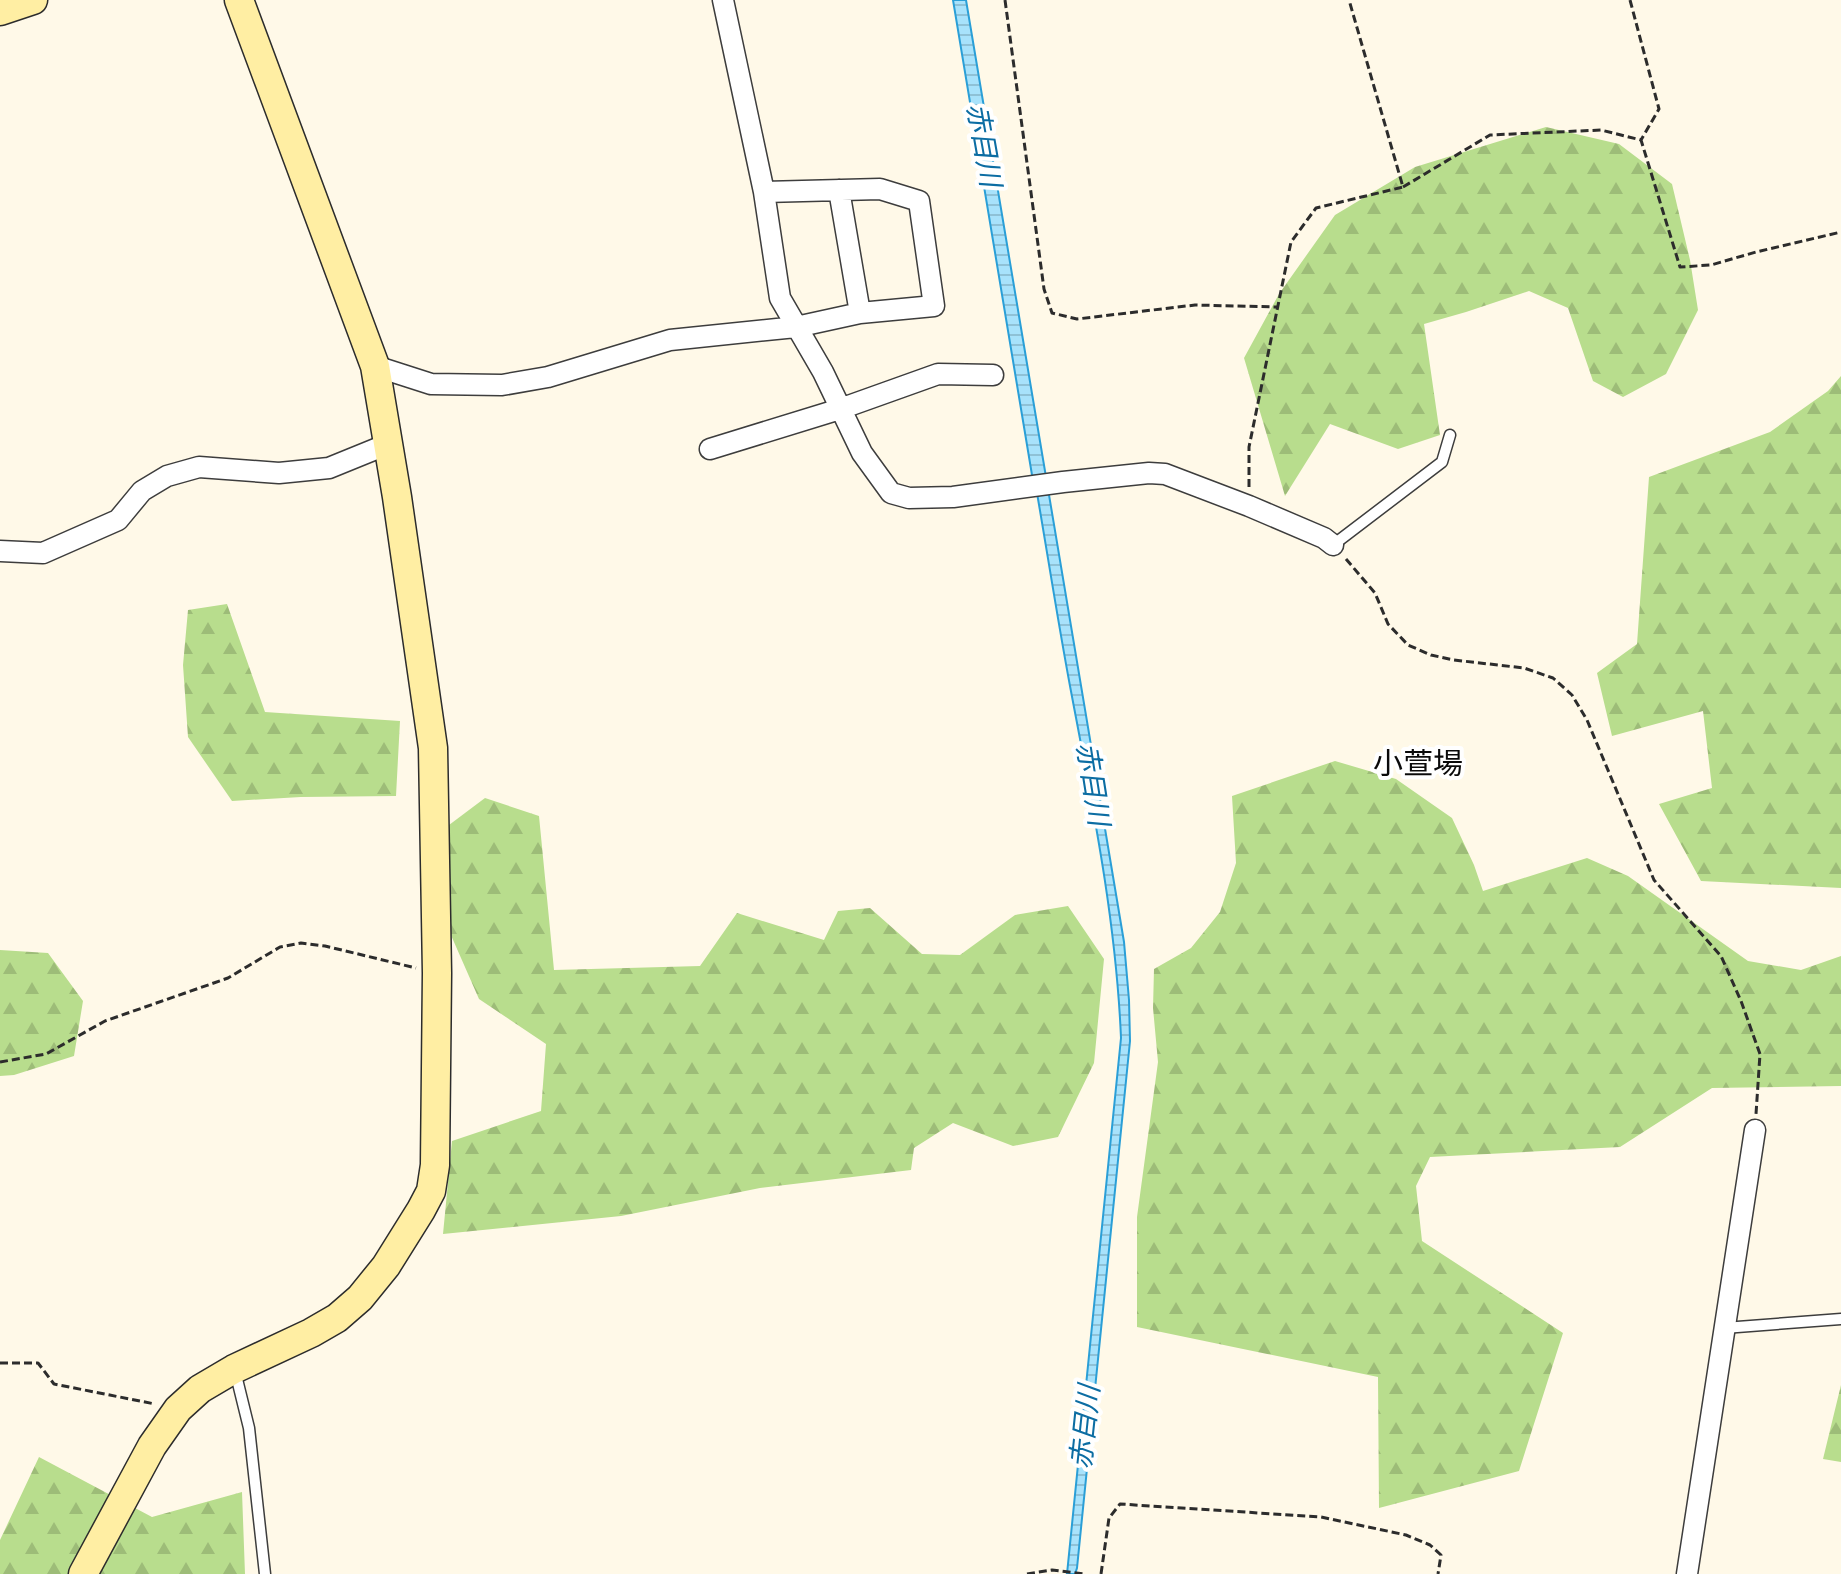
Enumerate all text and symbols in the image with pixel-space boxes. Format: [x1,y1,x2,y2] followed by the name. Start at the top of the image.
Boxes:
[961,101,1007,192] water label: 赤目川
[1071,740,1115,831] water label: 赤目川
[1373,747,1463,780] district label: 小萱場
[1065,1381,1105,1470] water label: 赤目川

